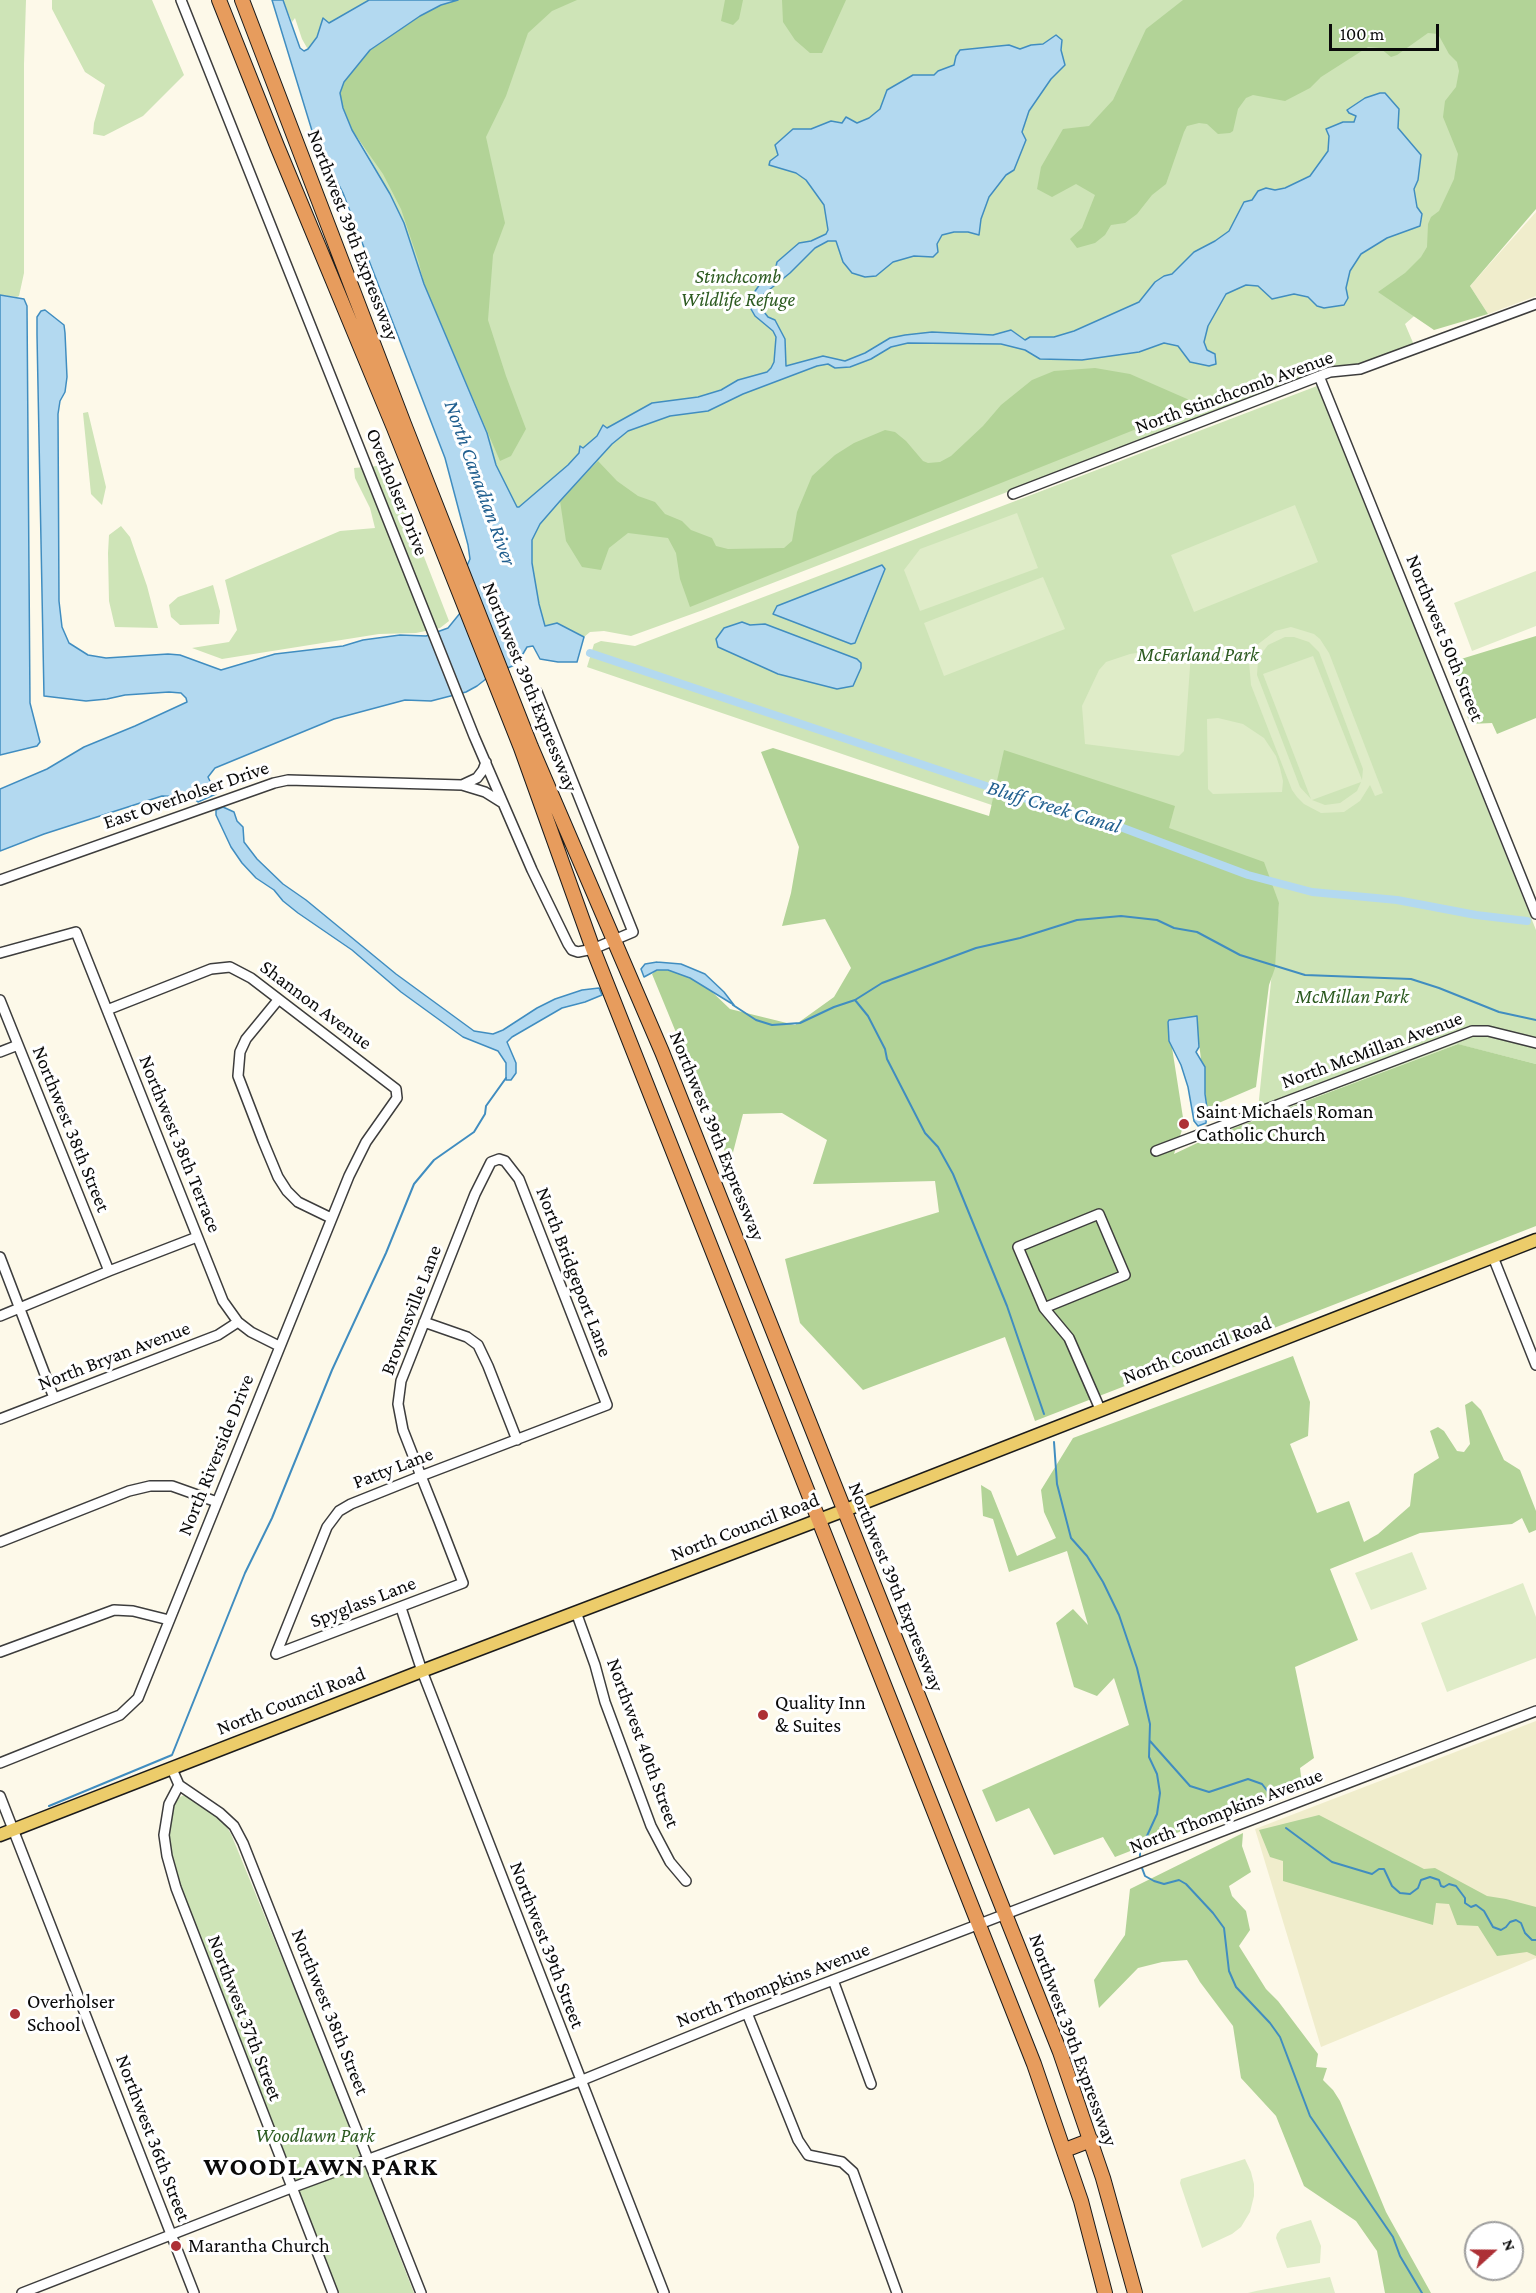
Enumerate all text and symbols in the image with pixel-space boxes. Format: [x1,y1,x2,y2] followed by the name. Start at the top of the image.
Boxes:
[1332,12,1442,50] scale bar
[1340,24,1384,44] text: 100 m
[302,126,404,344] street label: Northwest 39th Expressway
[681,265,795,312] park label: Stinchcomb Wildlife Refuge
[1132,345,1336,439] street label: North Stinchcomb Avenue
[438,397,522,569] water label: North Canadian River
[361,425,433,559] street label: Overholser Drive
[1401,551,1489,725] street label: Northwest 50th Street
[477,579,583,795] street label: Northwest 39th Expressway
[1137,643,1259,667] park label: McFarland Park
[100,755,272,835] street label: East Overholser Drive
[984,775,1124,839] water label: Bluff Creek Canal
[255,955,377,1055] street label: Shannon Avenue
[1295,985,1409,1009] park label: McMillan Park
[1278,1006,1466,1094] street label: North McMillan Avenue
[664,1028,770,1244] street label: Northwest 39th Expressway
[27,1042,115,1216] street label: Northwest 38th Street
[133,1052,227,1236] street label: Northwest 38th Terrace
[1196,1100,1373,1147] place label: Saint Michaels Roman Catholic Church
[1177,1117,1191,1131] marker: Saint Michaels Roman Catholic Church
[531,1184,617,1360] street label: North Bridgeport Lane
[375,1242,447,1378] street label: Brownsville Lane
[1119,1311,1275,1389] street label: North Council Road
[35,1316,193,1396] street label: North Bryan Avenue
[173,1371,259,1539] street label: North Riverside Drive
[350,1442,436,1494] street label: Patty Lane
[843,1479,949,1695] street label: Northwest 39th Expressway
[667,1488,823,1566] street label: North Council Road
[307,1571,419,1633] street label: Spyglass Lane
[601,1655,685,1831] street label: Northwest 40th Street
[213,1662,369,1740] street label: North Council Road
[775,1691,866,1738] place label: Quality Inn & Suites
[756,1708,770,1722] marker: Quality Inn & Suites
[1126,1763,1326,1859] street label: North Thompkins Avenue
[504,1858,590,2032] street label: Northwest 39th Street
[286,1925,374,2099] street label: Northwest 38th Street
[1023,1931,1123,2149] street label: Northwest 39th Expressway
[202,1932,288,2104] street label: Northwest 37th Street
[673,1937,873,2033] street label: North Thompkins Avenue
[27,1990,115,2037] place label: Overholser School
[8,2007,22,2021] marker: Overholser School
[110,2051,196,2225] street label: Northwest 36th Street
[255,2124,375,2148] park label: Woodlawn Park
[204,2151,438,2183] district label: WOODLAWN PARK
[1464,2221,1524,2281] north arrow
[188,2234,330,2258] place label: Marantha Church
[1500,2237,1519,2253] text: N
[169,2239,183,2253] marker: Marantha Church

